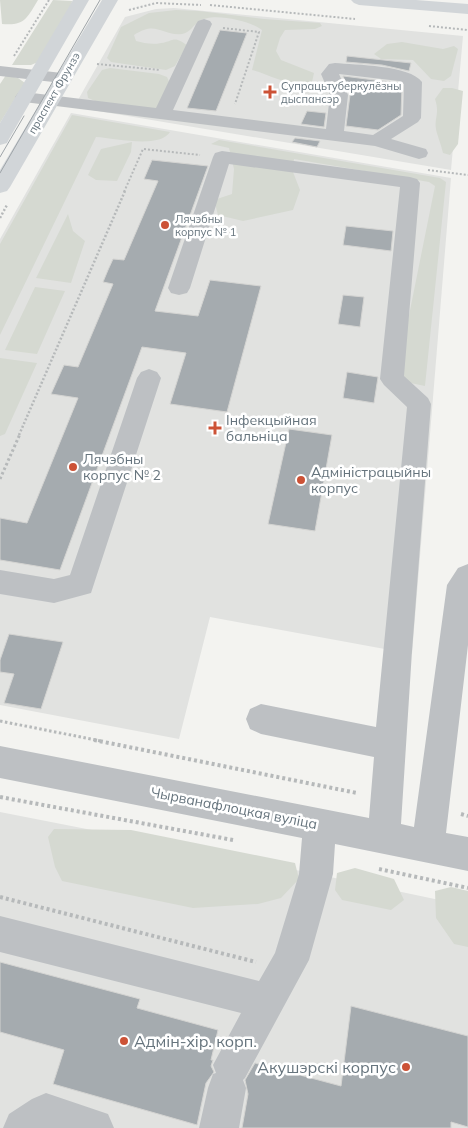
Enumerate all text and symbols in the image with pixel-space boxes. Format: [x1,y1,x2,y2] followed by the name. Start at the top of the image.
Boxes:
[25,49,83,136] street label: праспект Фрунзэ
[281,79,401,106] place label: Супрацьтуберкулёзны дыспансэр
[263,85,277,99] marker: Супрацьтуберкулёзны дыспансэр
[175,212,236,239] place label: Лячэбны корпус № 1
[159,219,171,231] marker: Лячэбны корпус № 1
[226,411,317,445] place label: Інфекцыйная бальніца
[208,421,222,435] marker: Інфекцыйная бальніца
[83,450,161,484] place label: Лячэбны корпус № 2
[67,461,79,473] marker: Лячэбны корпус № 2
[311,463,431,497] place label: Адміністрацыйны корпус
[295,474,307,486] marker: Адміністрацыйны корпус
[149,783,319,833] street label: Чырванафлоцкая вуліца
[134,1031,257,1051] place label: Адмін-хір. корп.
[118,1035,130,1047] marker: Адмін-хір. корп.
[257,1057,396,1077] place label: Акушэрскі корпус
[400,1061,412,1073] marker: Акушэрскі корпус

